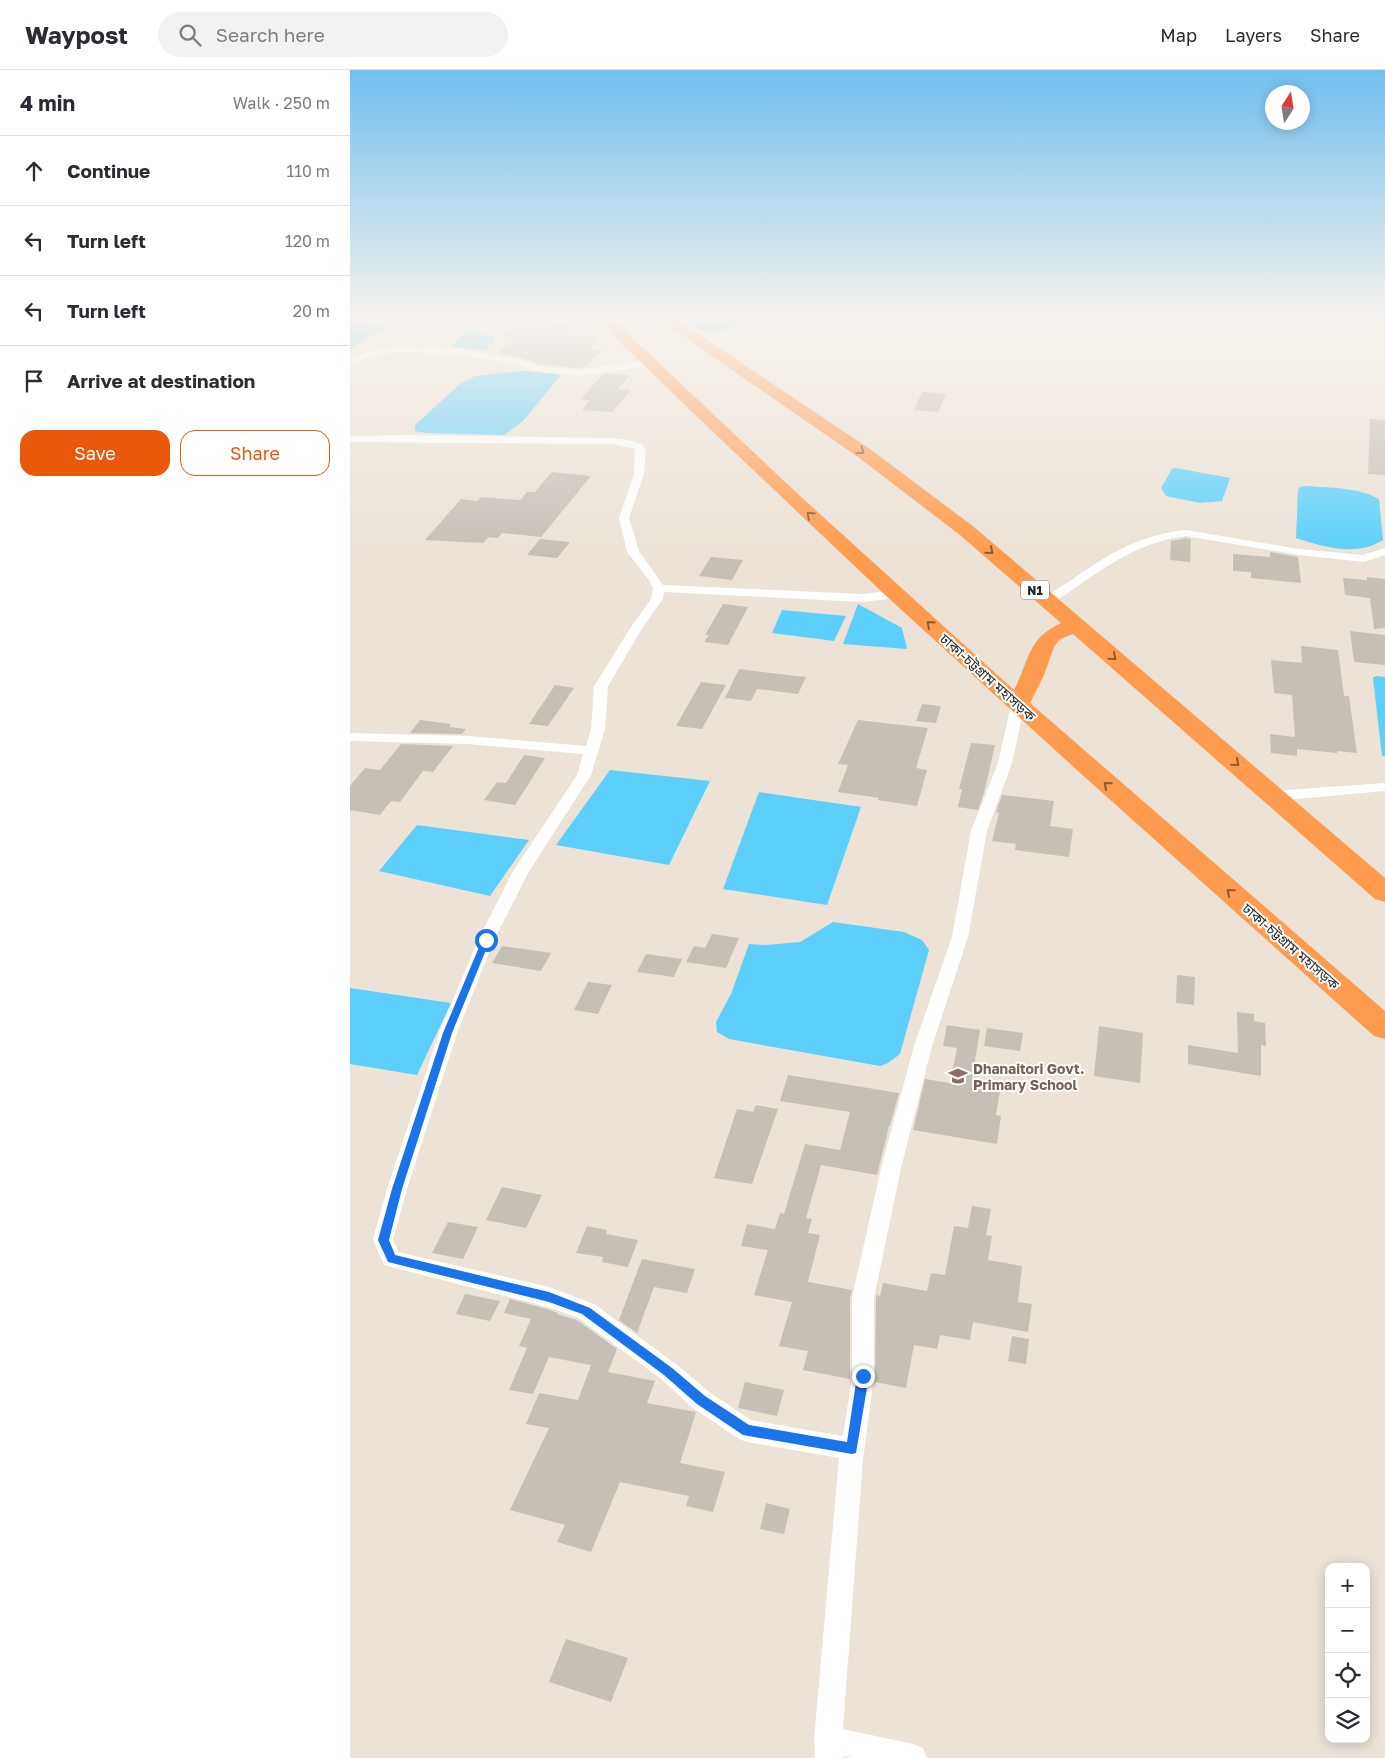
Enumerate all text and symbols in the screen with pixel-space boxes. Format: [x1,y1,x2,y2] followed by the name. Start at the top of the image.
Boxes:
[158,12,508,57] search box
[25,20,128,49] text: Waypost
[176,21,204,49] icon: search
[216,23,325,46] text: Search here
[1160,24,1197,46] text: Map
[1225,24,1282,46] text: Layers
[1310,24,1360,46] text: Share
[1265,85,1310,130] north arrow
[20,90,75,116] text: 4 min
[233,93,330,113] text: Walk · 250 m
[20,157,48,185] icon: ahead
[67,159,150,182] text: Continue
[286,161,330,181] text: 110 m
[20,227,48,255] icon: left
[67,229,146,252] text: Turn left
[285,231,330,251] text: 120 m
[20,297,48,325] icon: left
[67,299,146,322] text: Turn left
[293,301,330,321] text: 20 m
[20,367,48,395] icon: arrive
[67,369,255,392] text: Arrive at destination
[20,430,170,476] button: Save
[180,430,330,476] button: Share
[855,446,864,454] one-way arrow
[807,512,816,521] one-way arrow
[984,545,993,554] one-way arrow
[1021,580,1049,600] road number: N1
[926,621,935,630] one-way arrow
[936,629,1040,725] street label: ঢাকা-চট্টগ্রাম মহাসড়ক
[1107,651,1116,659] one-way arrow
[1230,758,1239,767] one-way arrow
[1104,782,1113,791] one-way arrow
[1226,889,1235,898] one-way arrow
[1238,899,1343,993] street label: ঢাকা-চট্টগ্রাম মহাসড়ক
[475,929,498,952] route start
[973,1060,1084,1093] place label: Dhanaitori Govt. Primary School
[947,1065,969,1087] school or university icon: Dhanaitori Govt. Primary School
[852,1365,875,1388] route end
[1325,1563,1370,1743] map controls
[1325,1563,1370,1608] button: +
[1325,1608,1370,1653] button: −
[1325,1653,1370,1698] button: locate
[1325,1698,1370,1743] button: layers

